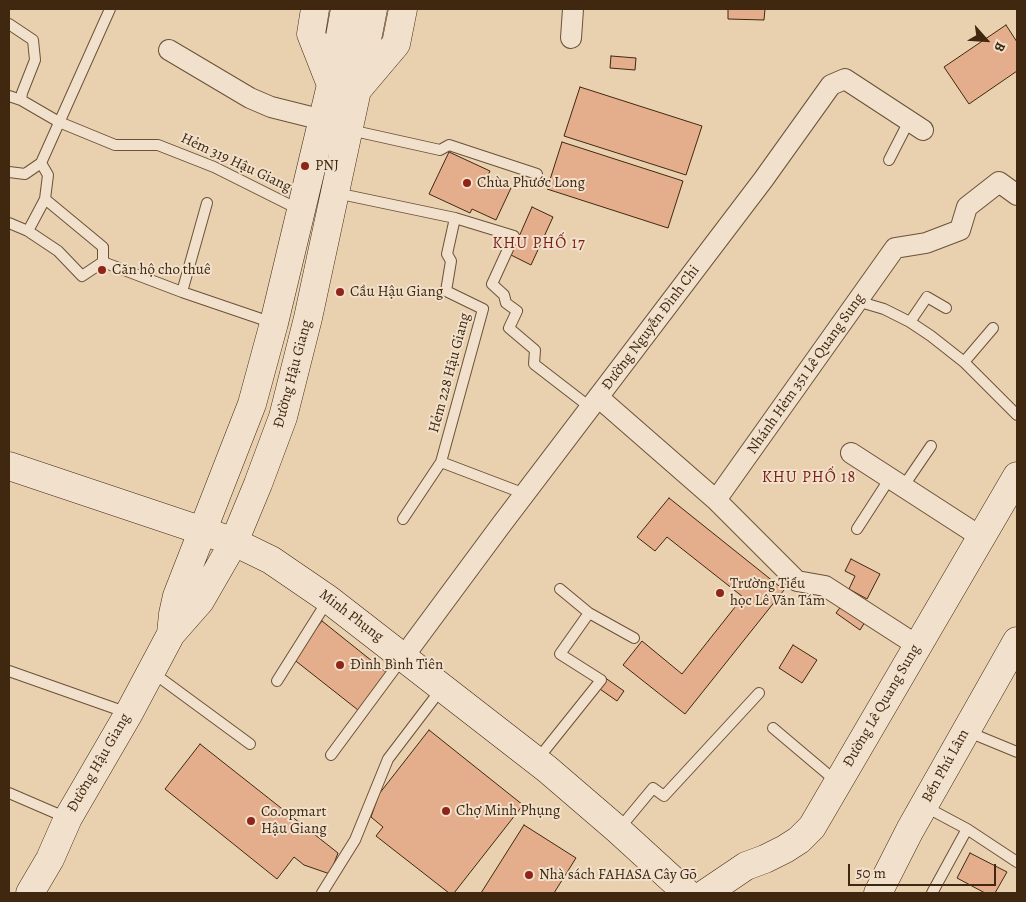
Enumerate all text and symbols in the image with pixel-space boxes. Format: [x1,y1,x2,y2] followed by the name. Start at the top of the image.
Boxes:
[961,15,1011,65] north arrow
[989,39,1010,55] text: B
[178,129,294,197] street label: Hẻm 319 Hậu Giang
[315,157,339,175] place label: PNJ
[299,160,311,172] marker: PNJ
[477,174,585,192] place label: Chùa Phước Long
[461,177,473,189] marker: Chùa Phước Long
[491,234,587,254] district label: KHU PHỐ 17
[112,261,211,279] place label: Căn hộ cho thuê
[598,262,704,394] street label: Đường Nguyễn Đình Chi
[96,264,108,276] marker: Căn hộ cho thuê
[350,283,443,301] place label: Cầu Hậu Giang
[334,286,346,298] marker: Cầu Hậu Giang
[743,290,869,458] street label: Nhánh Hẻm 351 Lê Quang Sung
[425,311,475,435] street label: Hẻm 228 Hậu Giang
[270,318,316,430] street label: Đường Hậu Giang
[760,468,858,488] district label: KHU PHỐ 18
[730,575,825,610] place label: Trường Tiểu học Lê Văn Tám
[315,586,387,646] street label: Minh Phụng
[714,587,726,599] marker: Trường Tiểu học Lê Văn Tám
[840,641,924,771] street label: Đường Lê Quang Sung
[350,656,443,674] place label: Đình Bình Tiên
[334,659,346,671] marker: Đình Bình Tiên
[63,710,135,816] street label: Đường Hậu Giang
[918,726,974,806] street label: Bến Phú Lâm
[456,802,560,820] place label: Chợ Minh Phụng
[261,803,327,838] place label: Co.opmart Hậu Giang
[440,805,452,817] marker: Chợ Minh Phụng
[245,815,257,827] marker: Co.opmart Hậu Giang
[851,854,998,886] scale bar
[856,863,886,883] text: 50 m
[539,866,697,884] place label: Nhà sách FAHASA Cây Gõ
[523,869,535,881] marker: Nhà sách FAHASA Cây Gõ

